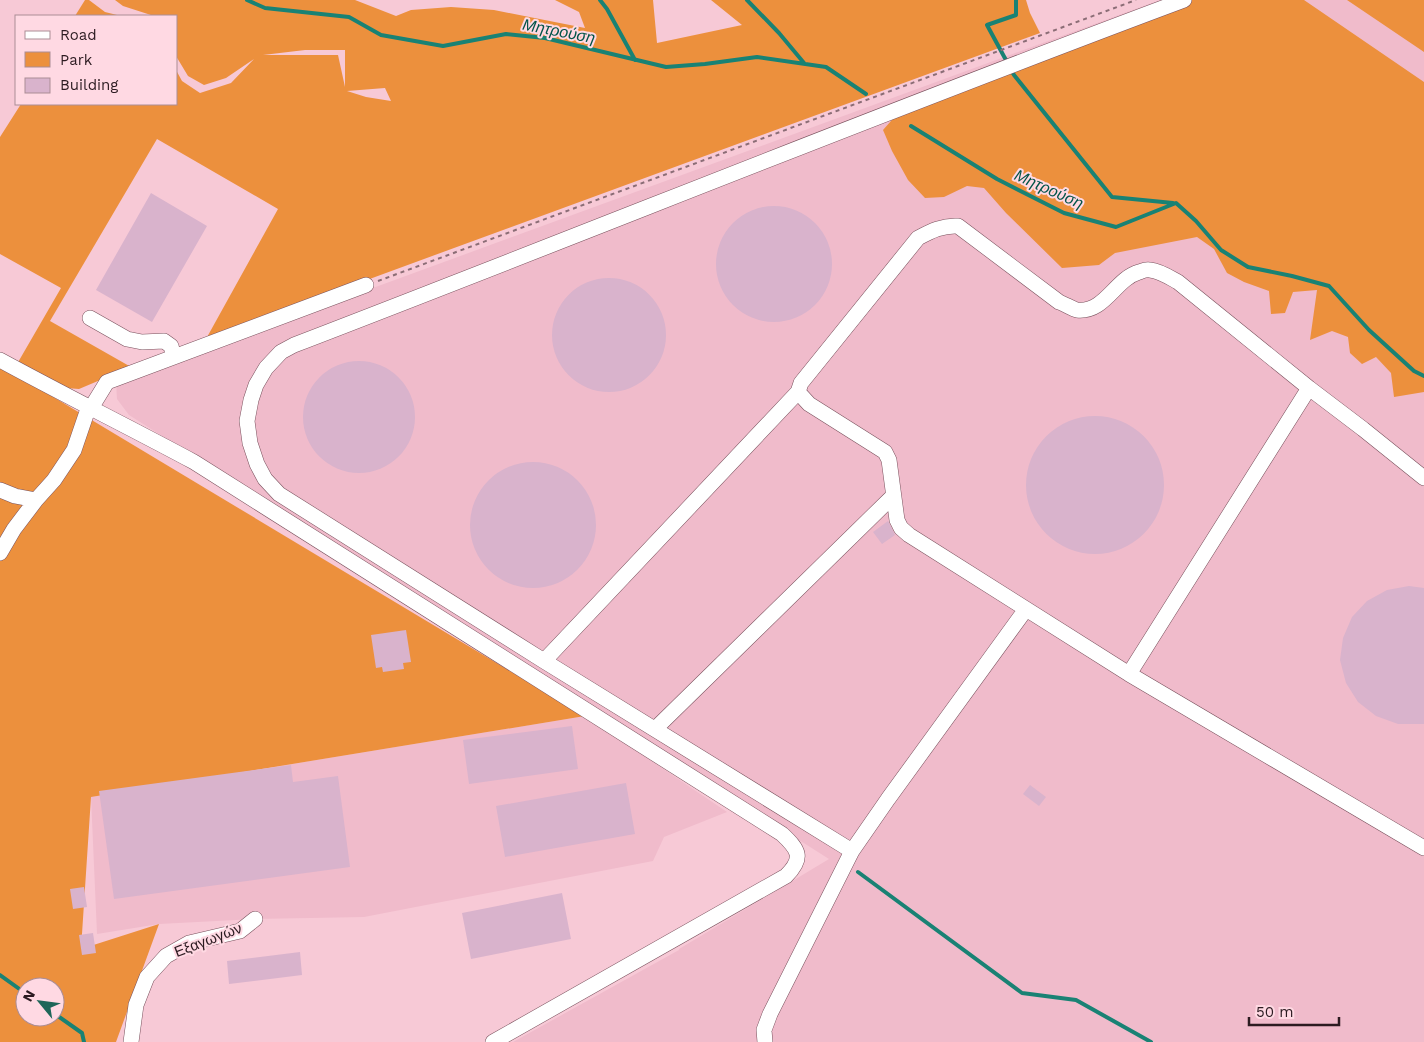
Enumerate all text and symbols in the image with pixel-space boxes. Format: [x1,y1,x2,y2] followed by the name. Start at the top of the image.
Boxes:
[15,15,178,105] legend
[521,15,597,47] water label: Μητρούση
[60,26,97,44] text: Road
[60,51,93,69] text: Park
[60,76,118,94] text: Building
[1012,165,1087,213] water label: Μητρούση
[172,919,244,961] street label: Εξαγωγών
[15,977,65,1027] north arrow
[19,987,38,1004] text: N
[1249,994,1339,1026] scale bar
[1256,1003,1293,1021] text: 50 m

